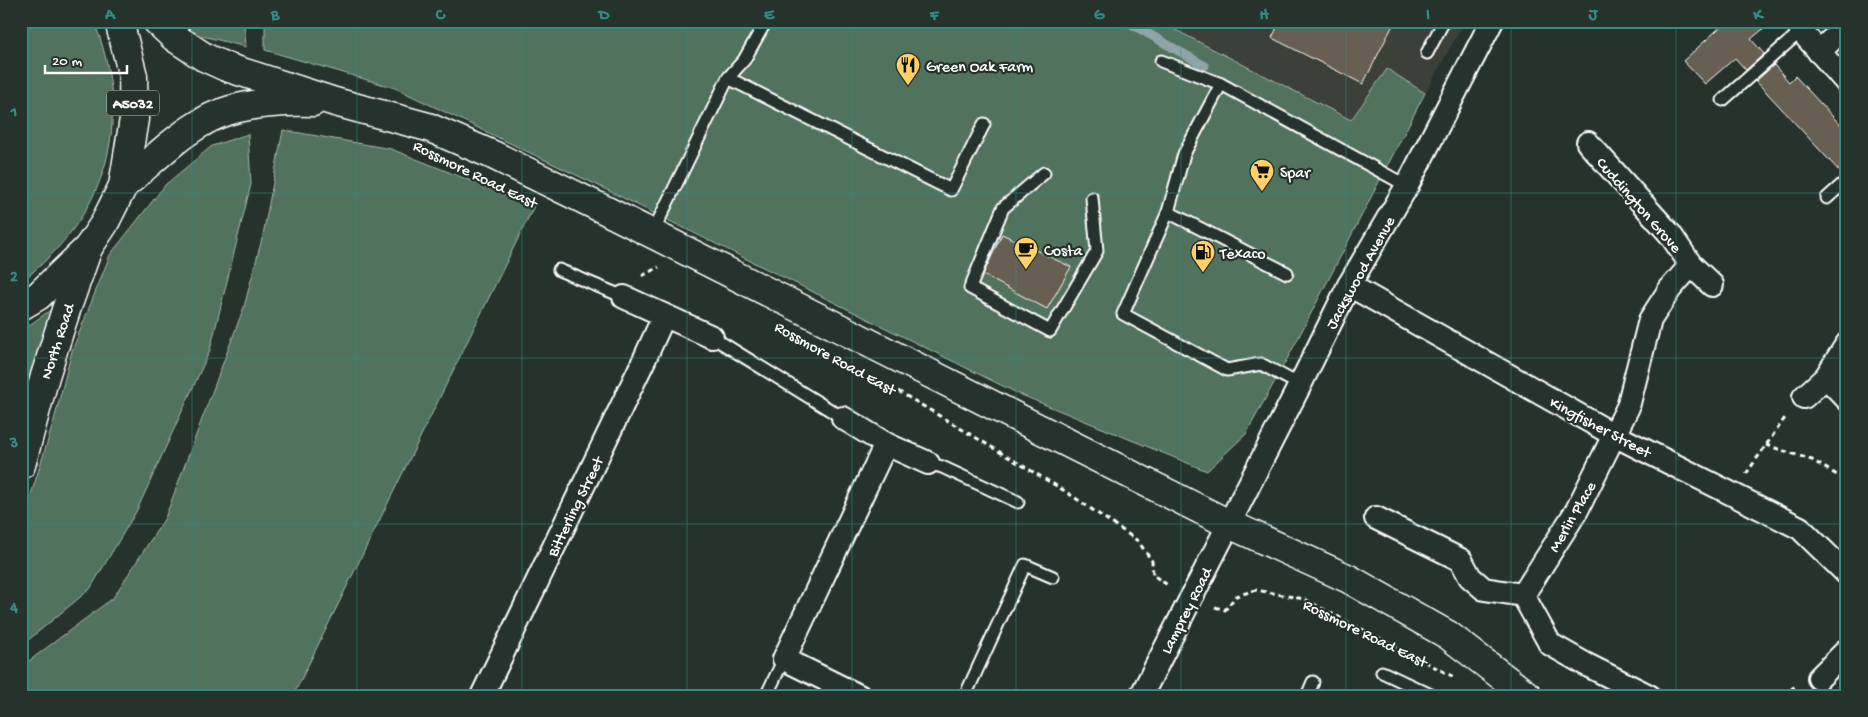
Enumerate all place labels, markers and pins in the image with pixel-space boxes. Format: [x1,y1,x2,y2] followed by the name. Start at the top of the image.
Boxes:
[895,52,921,86] restaurant icon: Green Oak Farm
[926,59,1034,78] place label: Green Oak Farm
[1249,158,1275,192] supermarket icon: Spar
[1280,165,1311,184] place label: Spar
[1013,236,1039,270] cafe icon: Costa
[1190,239,1216,273] fuel station icon: Texaco
[1044,243,1083,262] place label: Costa
[1219,246,1265,265] place label: Texaco

